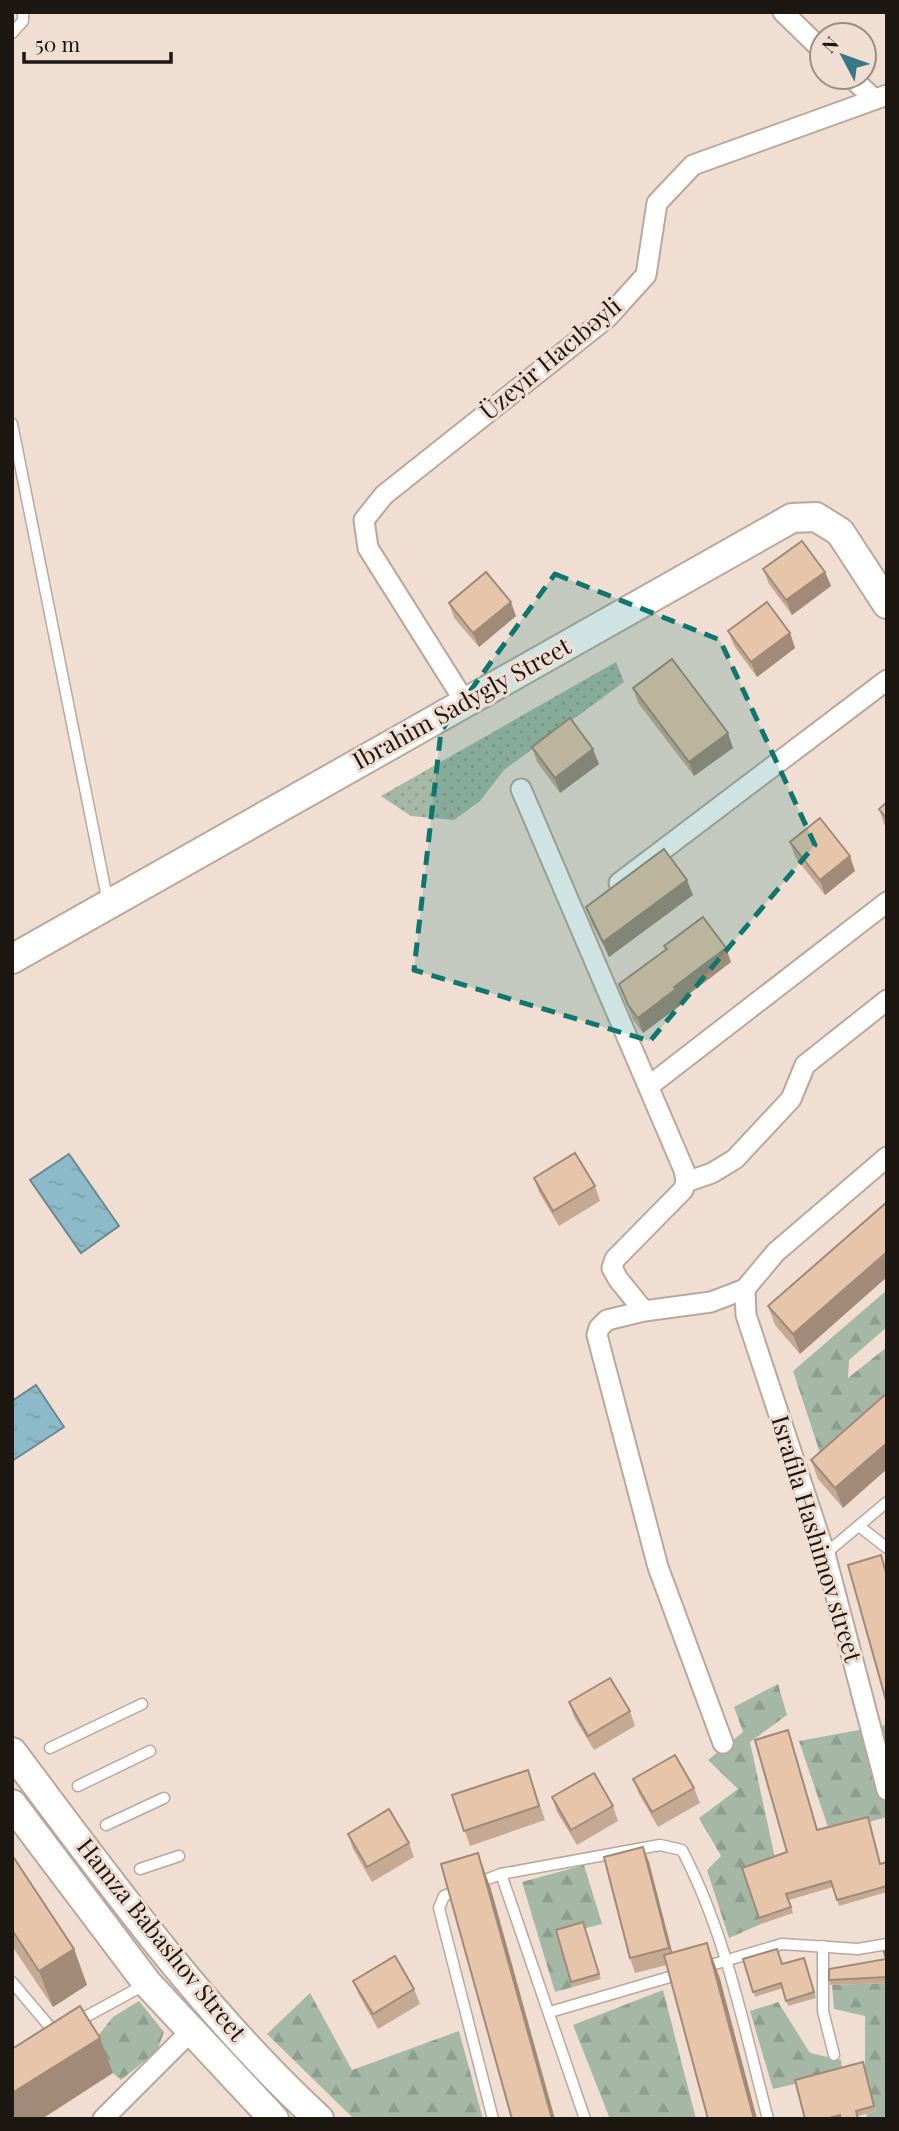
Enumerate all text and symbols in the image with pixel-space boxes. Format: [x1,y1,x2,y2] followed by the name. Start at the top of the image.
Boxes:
[24,21,172,65] scale bar
[808,21,878,91] north arrow
[35,29,81,57] text: 50 m
[815,30,844,58] text: N
[472,289,627,426] street label: Üzeyir Hacıbəyli
[346,629,576,776] street label: Ibrahim Sadygly Street
[765,1411,871,1666] street label: Israfila Hashimov street
[71,1831,255,2047] street label: Hamza Babashov Street

